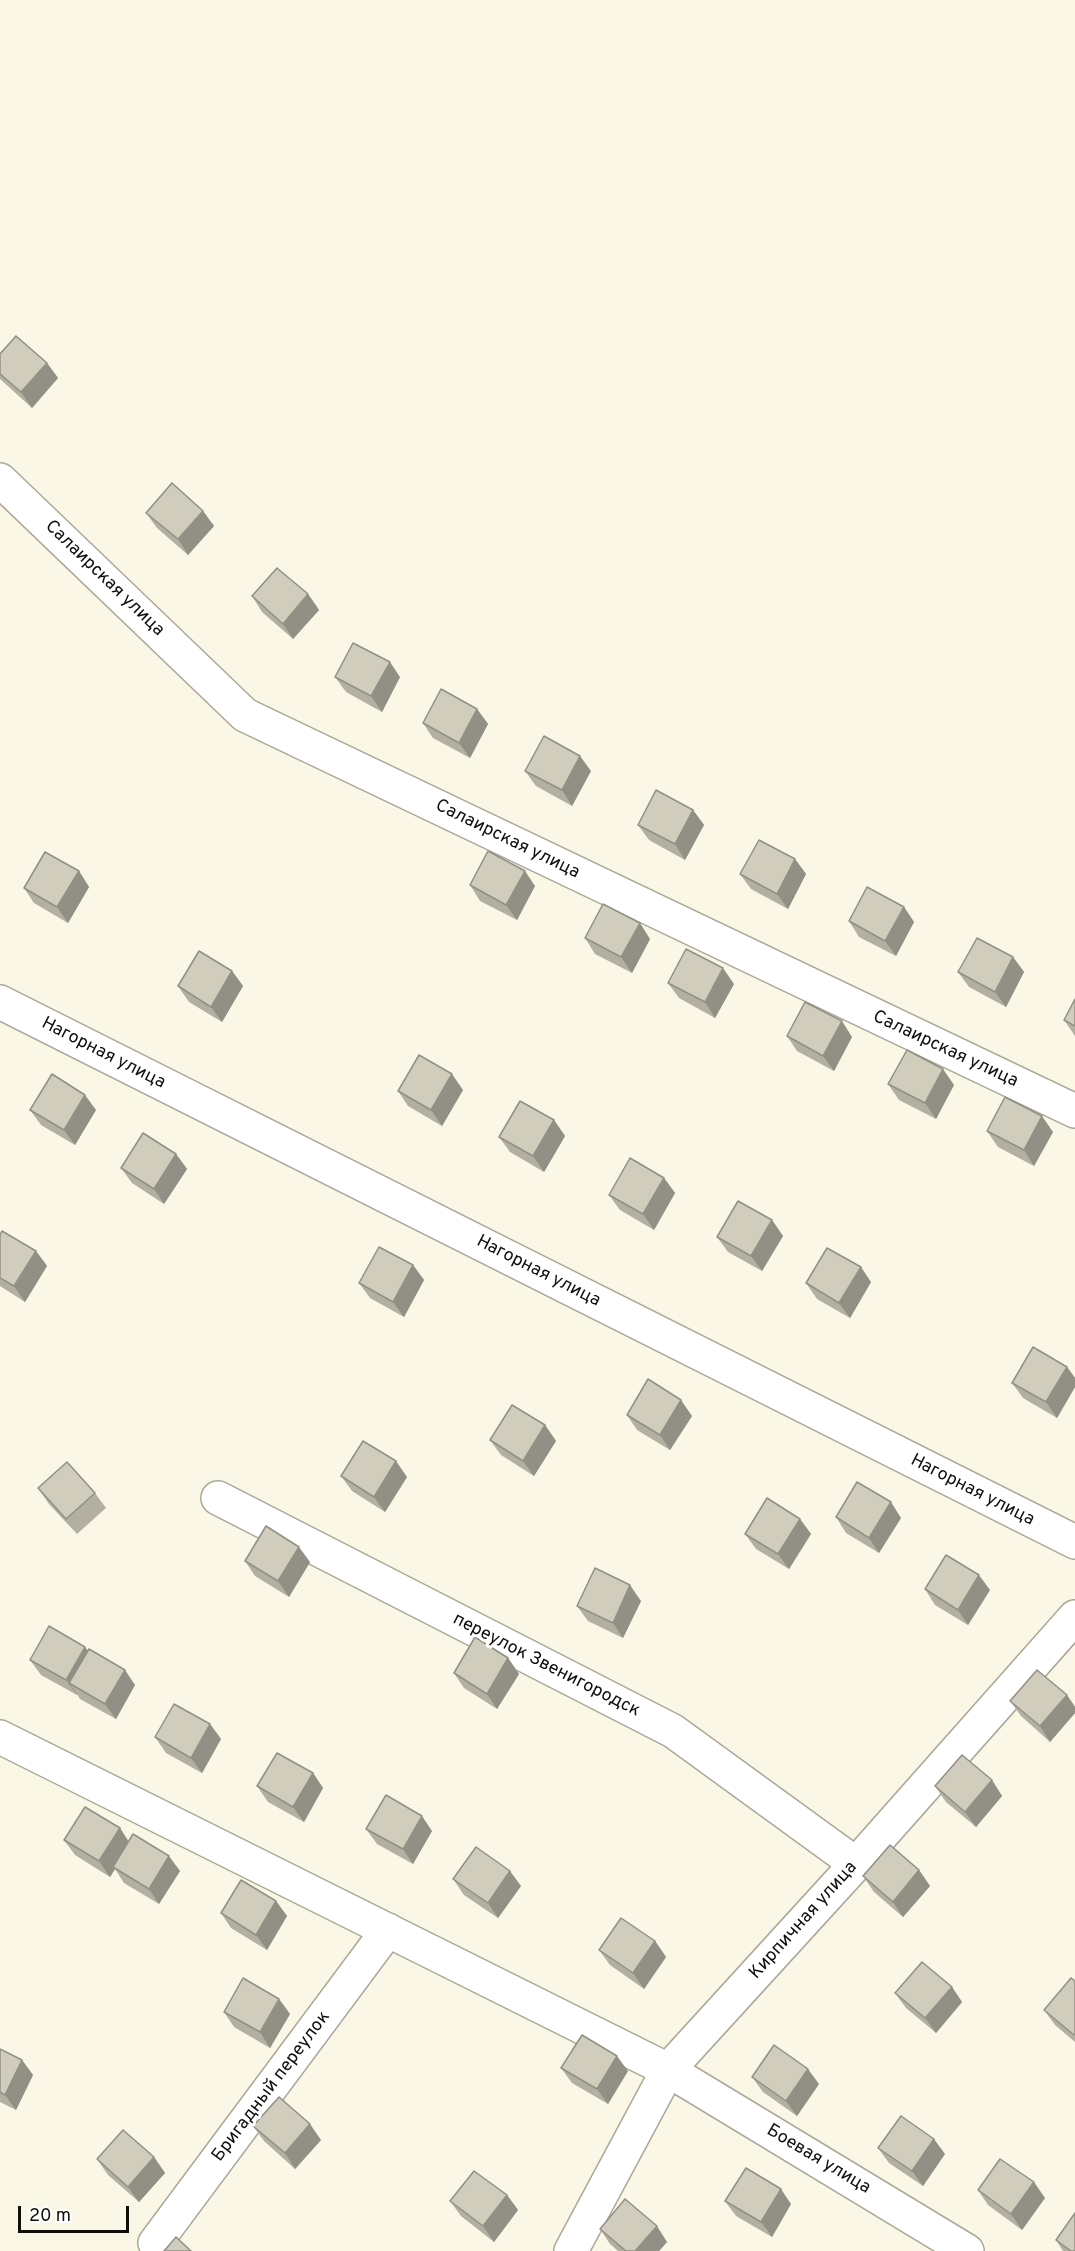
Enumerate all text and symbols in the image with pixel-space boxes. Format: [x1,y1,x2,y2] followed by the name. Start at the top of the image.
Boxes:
[40,516,168,642] street label: Салаирская улица
[431,796,583,884] street label: Салаирская улица
[869,1007,1021,1093] street label: Салаирская улица
[37,1013,169,1095] street label: Нагорная улица
[472,1231,604,1313] street label: Нагорная улица
[906,1450,1038,1532] street label: Нагорная улица
[449,1609,643,1723] street label: переулок Звенигородск
[746,1858,862,1984] street label: Кирпичная улица
[208,2007,336,2167] street label: Бригадный переулок
[762,2120,874,2200] street label: Боевая улица
[21,2194,132,2232] scale bar
[29,2205,71,2228] text: 20 m

